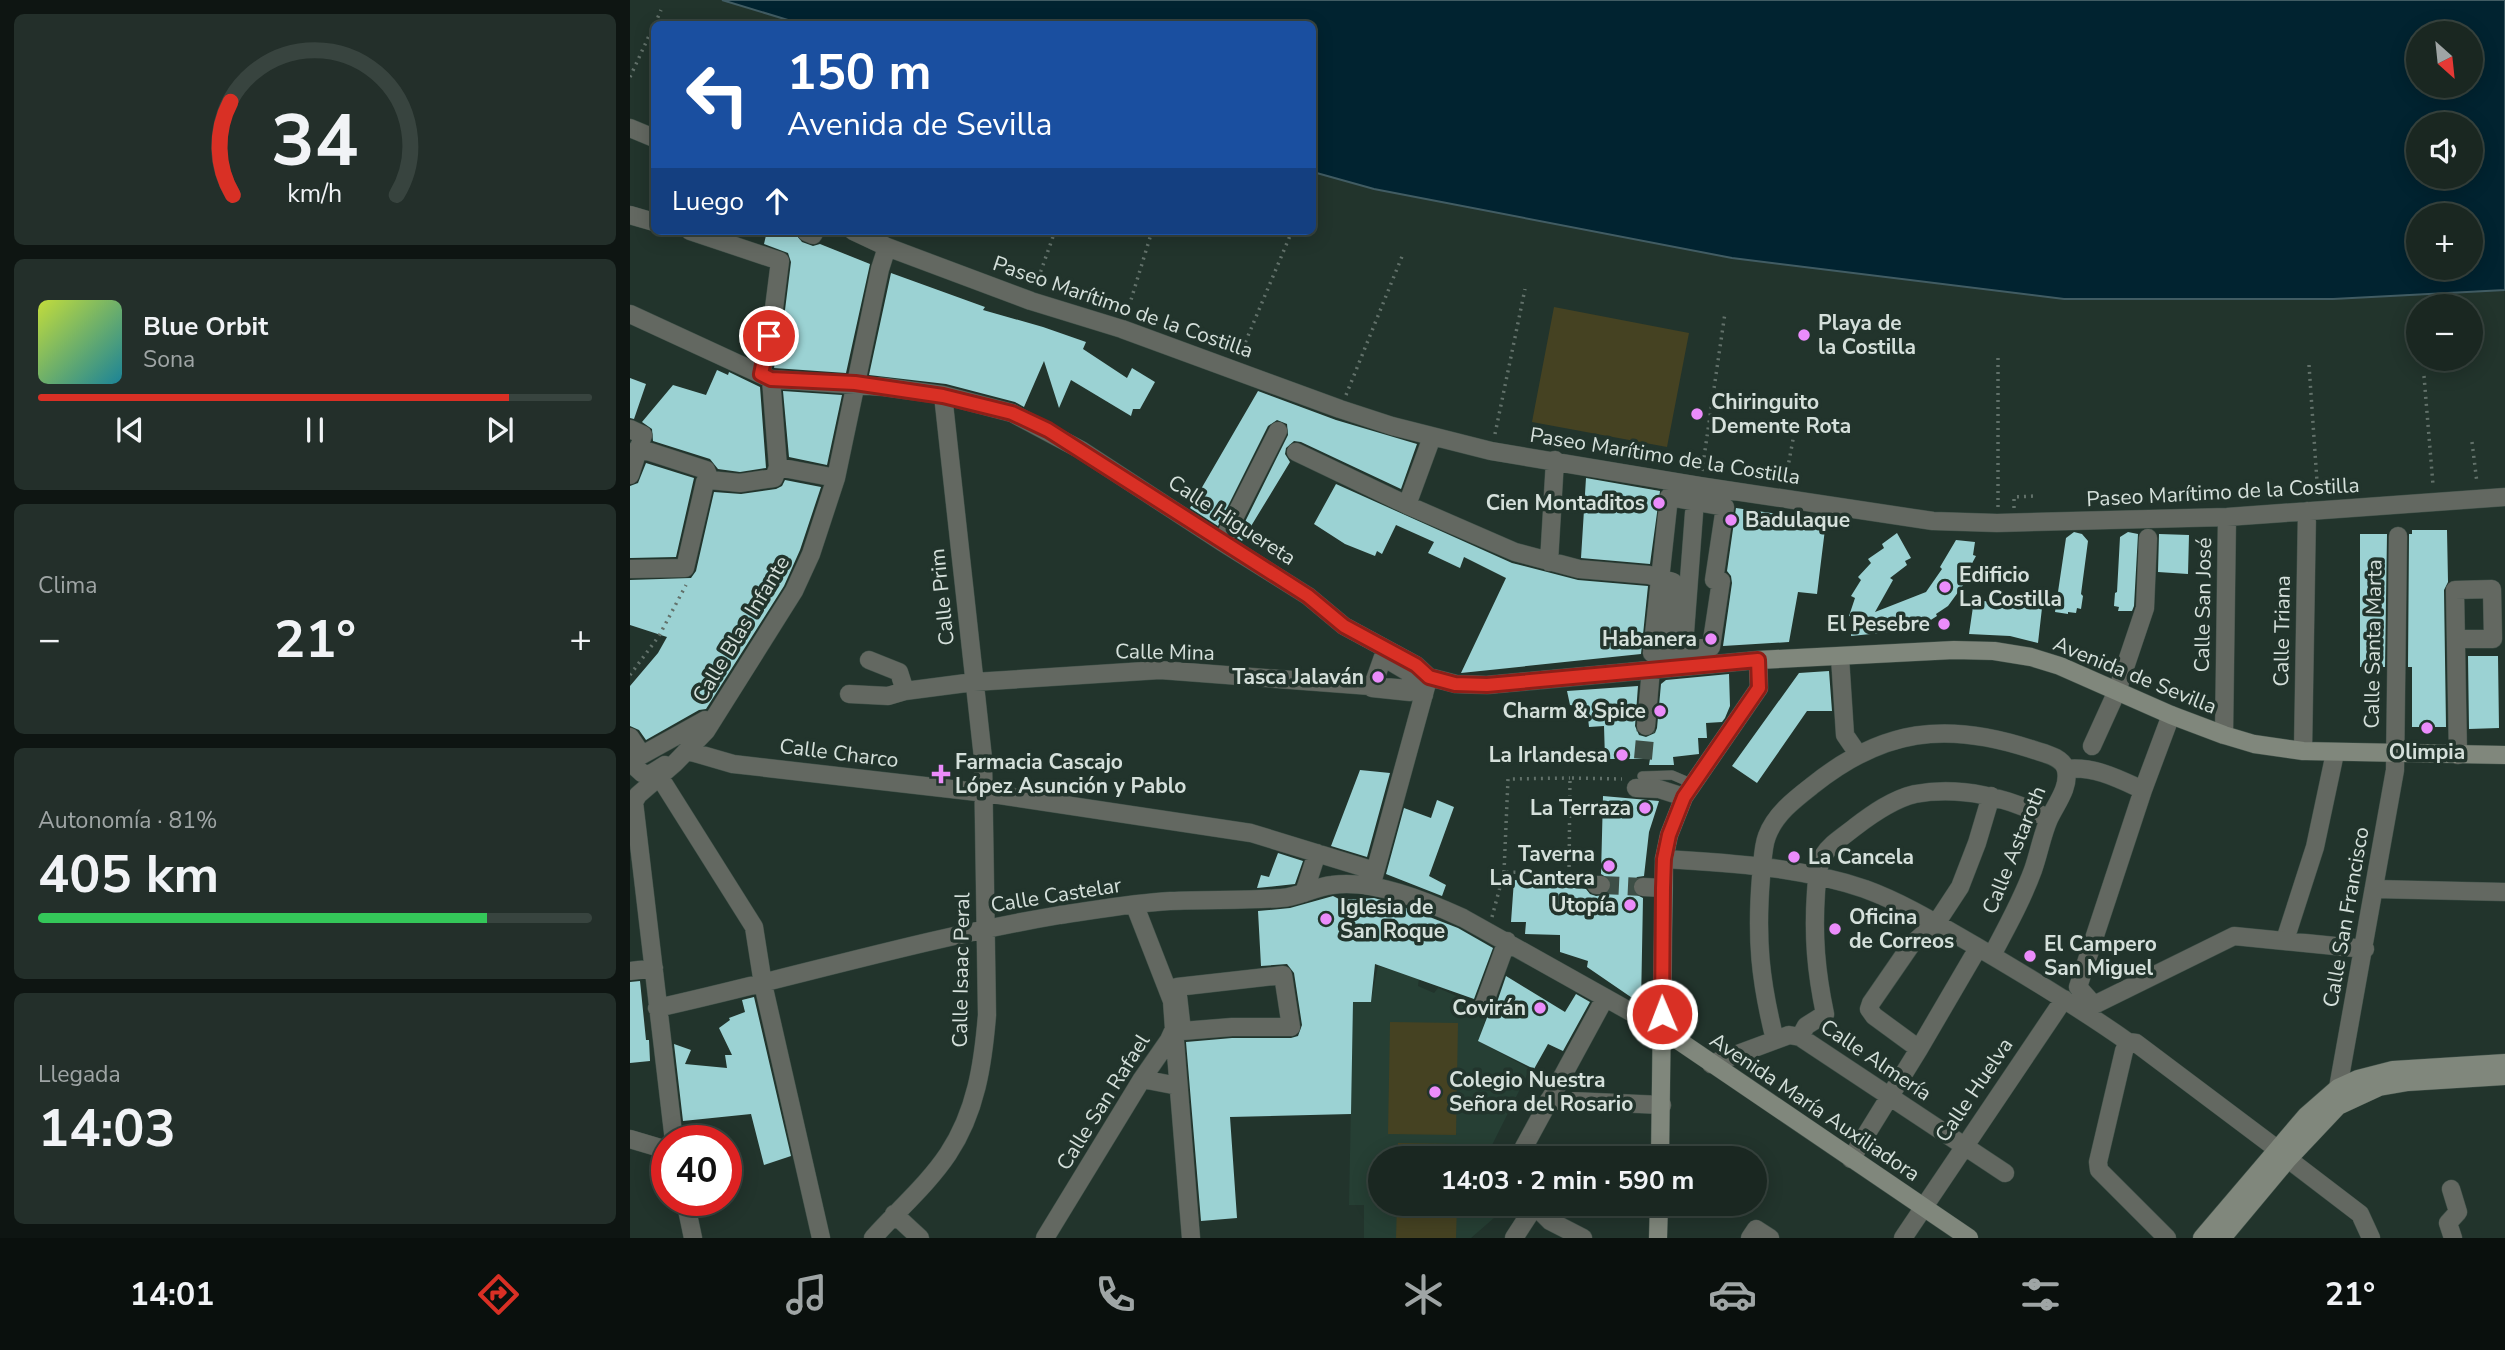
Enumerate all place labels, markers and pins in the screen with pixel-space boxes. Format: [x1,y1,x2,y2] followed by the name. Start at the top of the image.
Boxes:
[739,306,799,366] pin
[1818,309,1916,361] place label: Playa de la Costilla
[1796,327,1812,343] marker: Playa de la Costilla
[1711,388,1851,440] place label: Chiringuito Demente Rota
[1689,406,1705,422] marker: Chiringuito Demente Rota
[1486,489,1645,517] place label: Cien Montaditos
[1651,495,1667,511] marker: Cien Montaditos
[1745,506,1850,534] place label: Badulaque
[1723,512,1739,528] marker: Badulaque
[1959,561,2062,613] place label: Edificio La Costilla
[1937,579,1953,595] marker: Edificio La Costilla
[1827,610,1930,638] place label: El Pesebre
[1936,616,1952,632] marker: El Pesebre
[1602,625,1697,653] place label: Habanera
[1703,631,1719,647] marker: Habanera
[1232,663,1364,691] place label: Tasca Jalaván
[1370,669,1386,685] marker: Tasca Jalaván
[1502,697,1646,725] place label: Charm & Spice
[1652,703,1668,719] marker: Charm & Spice
[2419,720,2435,736] marker: Olimpia
[2389,738,2465,766] place label: Olimpia
[1489,741,1608,769] place label: La Irlandesa
[1614,747,1630,763] marker: La Irlandesa
[955,748,1186,800] place label: Farmacia Cascajo López Asunción y Pablo
[933,766,949,782] marker: Farmacia Cascajo López Asunción y Pablo
[1530,794,1631,822] place label: La Terraza
[1637,800,1653,816] marker: La Terraza
[1489,840,1595,892] place label: Taverna La Cantera
[1808,843,1914,871] place label: La Cancela
[1786,849,1802,865] marker: La Cancela
[1601,858,1617,874] marker: Taverna La Cantera
[1551,891,1616,919] place label: Utopía
[1340,893,1445,945] place label: Iglesia de San Roque
[1622,897,1638,913] marker: Utopía
[1849,903,1954,955] place label: Oficina de Correos
[1318,911,1334,927] marker: Iglesia de San Roque
[1827,921,1843,937] marker: Oficina de Correos
[2044,930,2157,982] place label: El Campero San Miguel
[2022,948,2038,964] marker: El Campero San Miguel
[1452,994,1526,1022] place label: Covirán
[1532,1000,1548,1016] marker: Covirán
[1449,1066,1633,1118] place label: Colegio Nuestra Señora del Rosario
[1427,1084,1443,1100] marker: Colegio Nuestra Señora del Rosario

